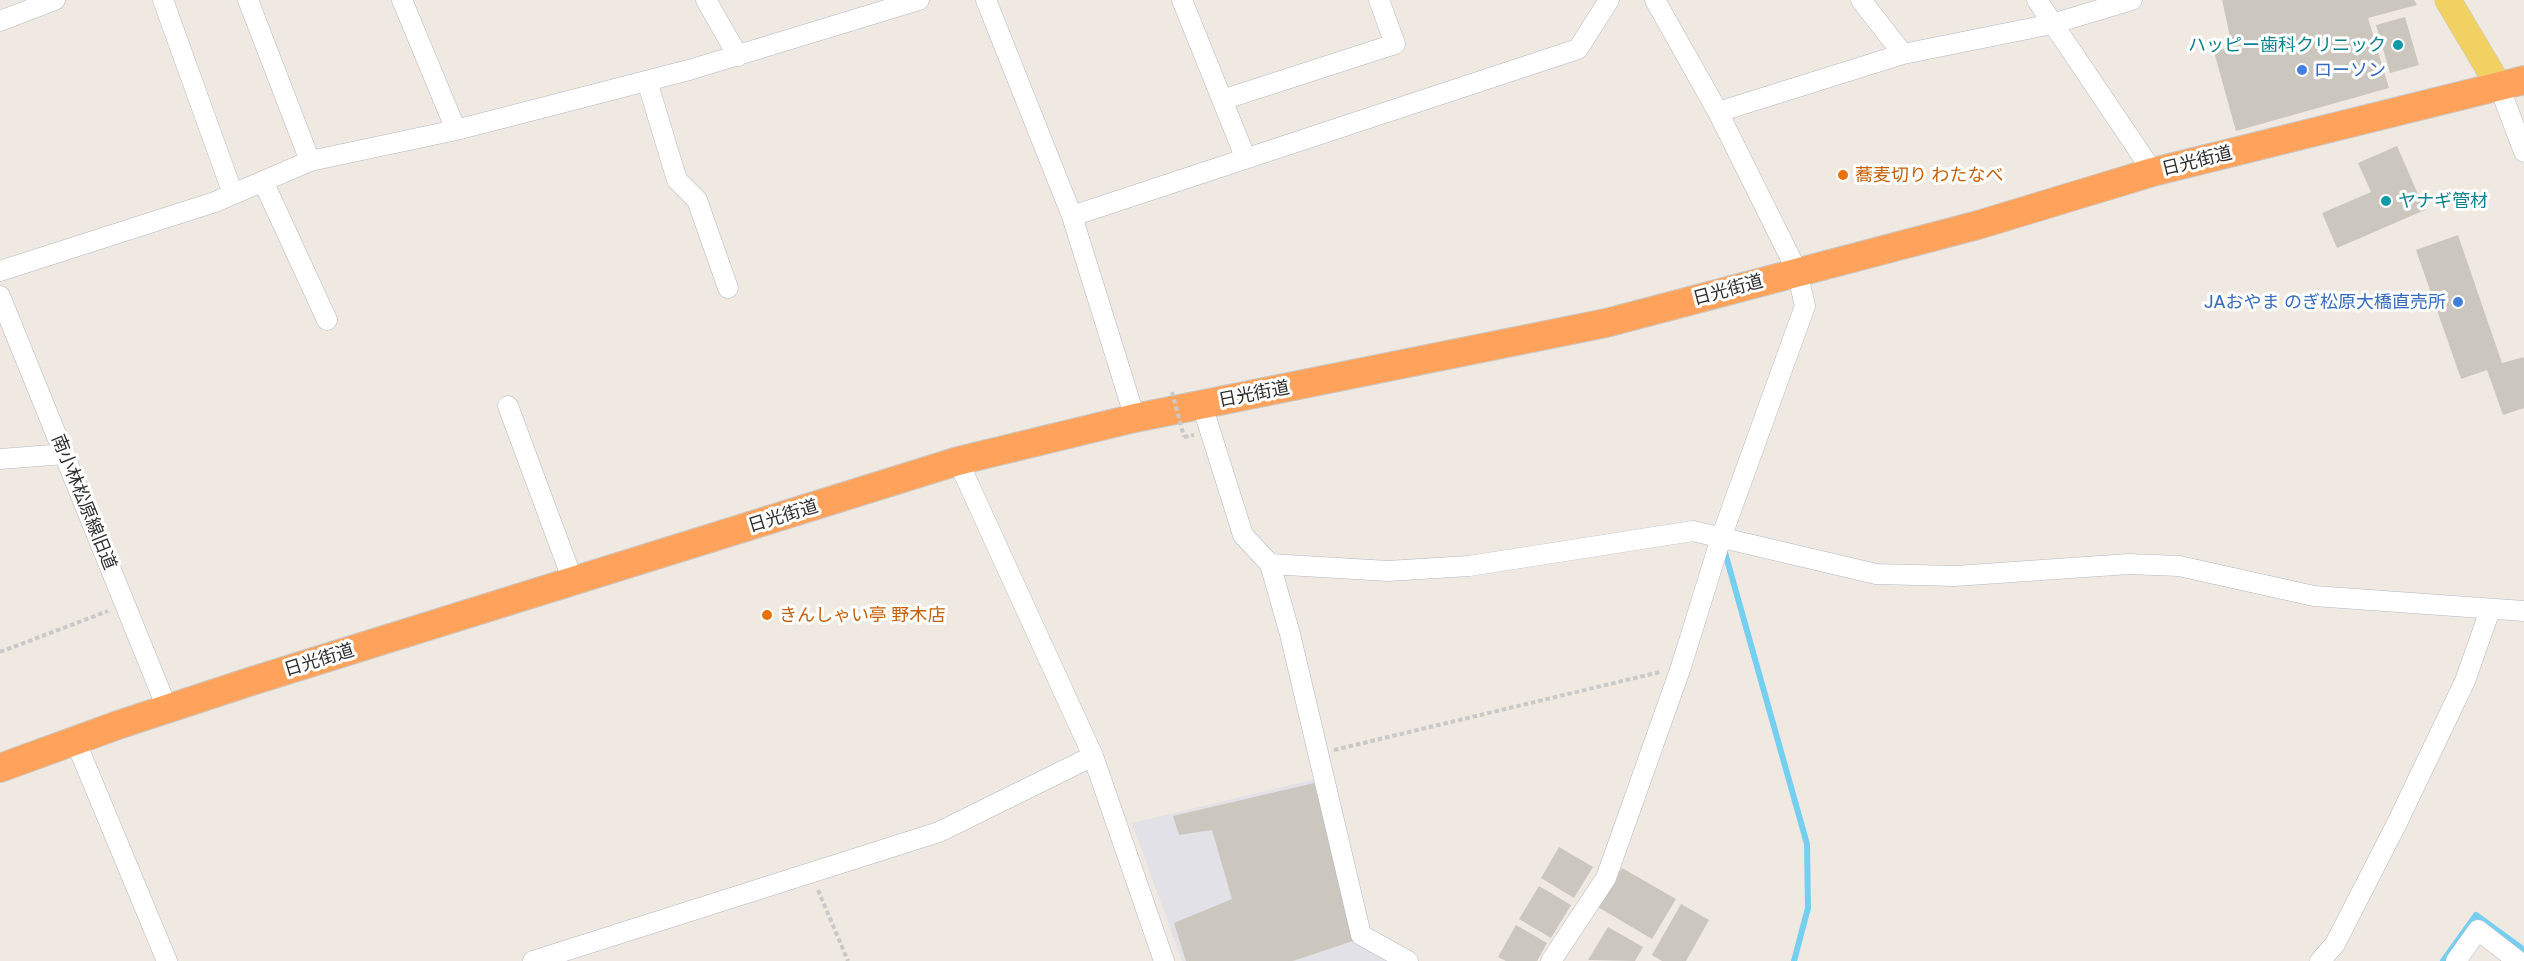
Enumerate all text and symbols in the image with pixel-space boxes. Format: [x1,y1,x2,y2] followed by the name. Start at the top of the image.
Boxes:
[2188,34,2386,56] place label: ハッピー歯科クリニック
[2391,38,2405,52] marker: ハッピー歯科クリニック
[2314,59,2386,81] place label: ローソン
[2295,63,2309,77] marker: ローソン
[2159,142,2235,180] street label: 日光街道
[1855,164,2003,186] place label: 蕎麦切り わたなべ
[1836,168,1850,182] marker: 蕎麦切り わたなべ
[2398,190,2488,212] place label: ヤナギ管材
[2379,194,2393,208] marker: ヤナギ管材
[1690,270,1766,310] street label: 日光街道
[2204,291,2446,313] place label: JAおやま のぎ松原大橋直売所
[2451,295,2465,309] marker: JAおやま のぎ松原大橋直売所
[1217,377,1291,411] street label: 日光街道
[47,431,121,573] street label: 南小林松原線旧道
[745,495,821,537] street label: 日光街道
[779,604,945,626] place label: きんしゃい亭 野木店
[760,608,774,622] marker: きんしゃい亭 野木店
[281,639,357,681] street label: 日光街道

